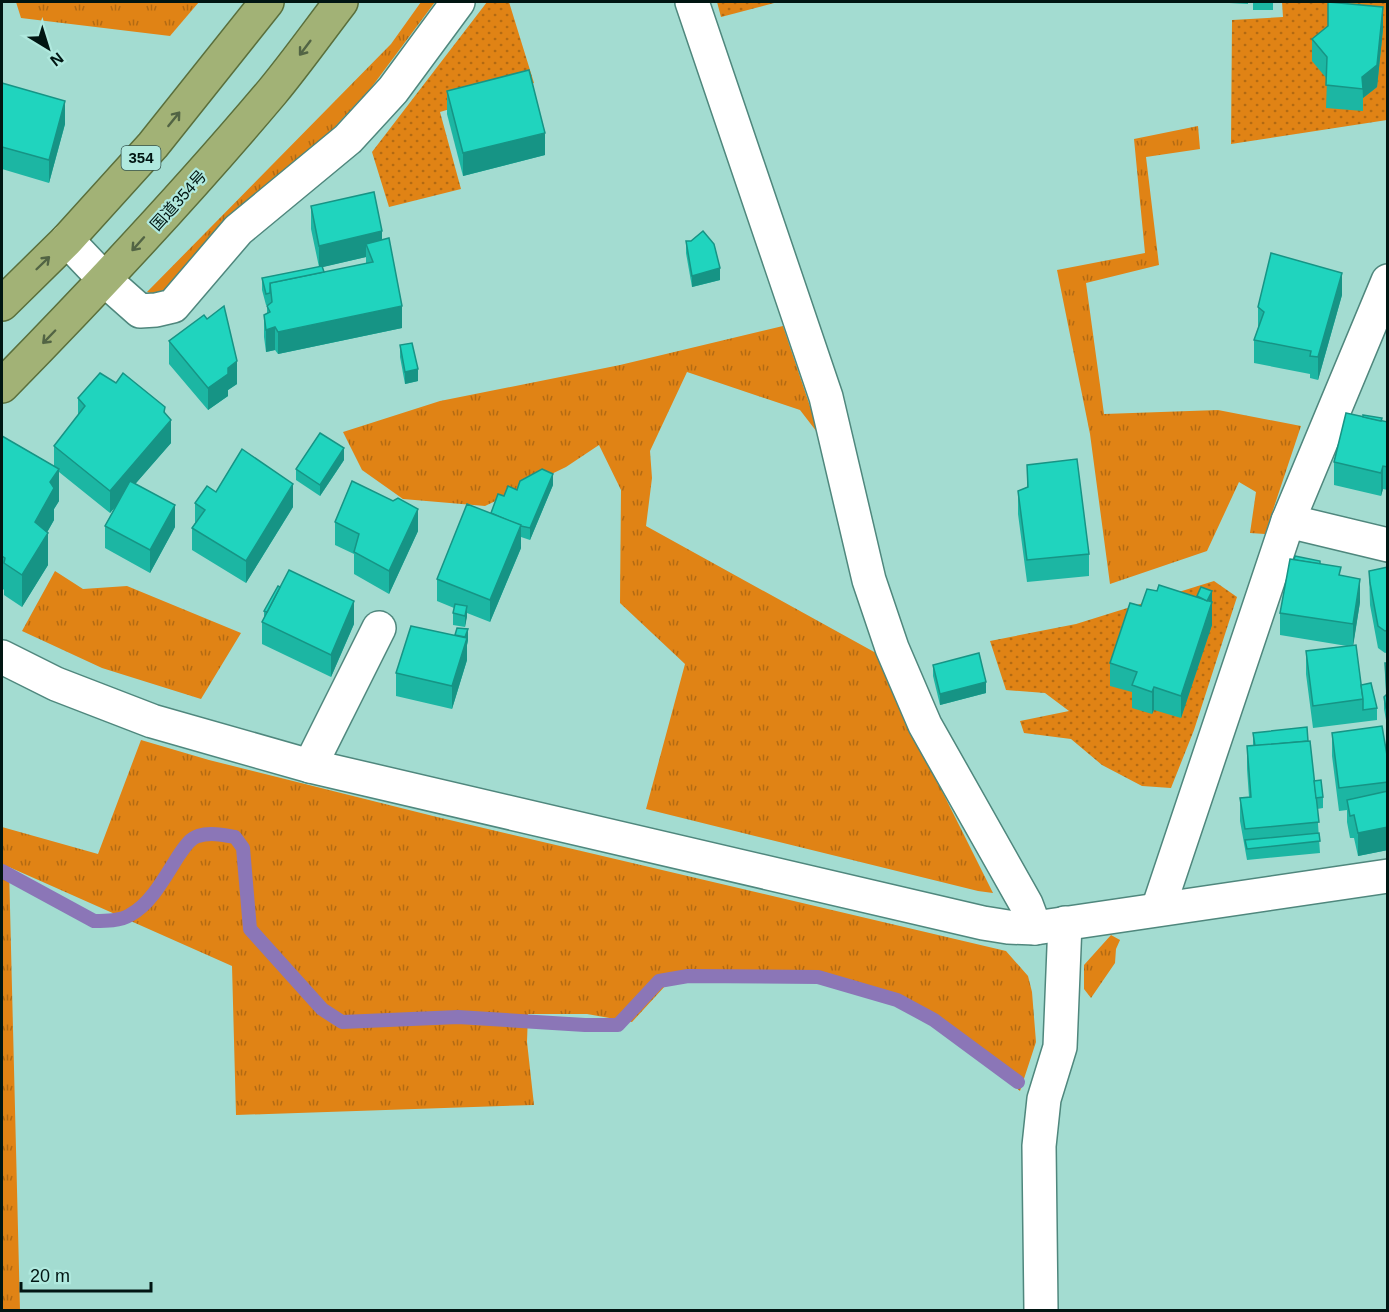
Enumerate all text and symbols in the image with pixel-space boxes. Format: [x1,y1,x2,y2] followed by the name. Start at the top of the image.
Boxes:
[18,18,78,78] north arrow
[299,40,312,56] one-way arrow
[47,49,67,70] text: N
[168,111,181,127] one-way arrow
[122,146,160,170] road number: 354
[147,167,210,234] street label: 国道354号
[131,236,145,251] one-way arrow
[36,256,51,270] one-way arrow
[43,329,57,344] one-way arrow
[21,1255,152,1293] scale bar
[30,1266,70,1286] text: 20 m

